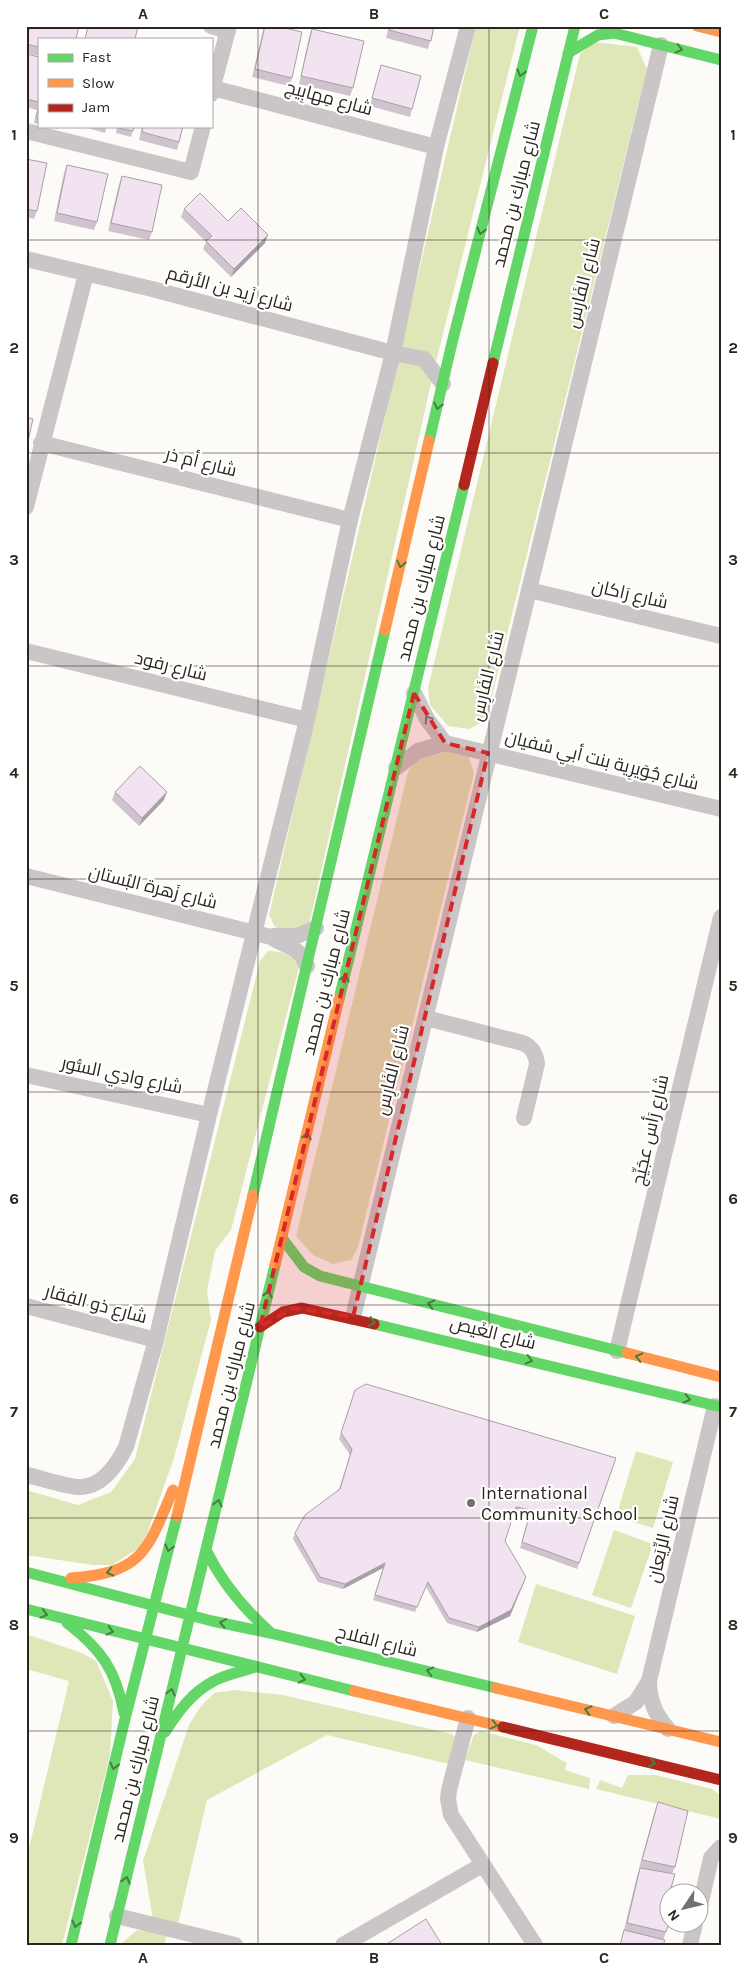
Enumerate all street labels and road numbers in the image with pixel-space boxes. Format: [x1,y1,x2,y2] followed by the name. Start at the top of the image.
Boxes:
[283,76,375,121] street label: شارع مِهابِيج
[487,118,546,270] street label: شارع مبارك بن محمد
[561,236,606,331] street label: شارع الفَارِس
[164,262,295,317] street label: شارع زَيد بن الأرقم
[162,442,239,482] street label: شارع أم ذر
[392,512,451,664] street label: شارع مبارك بن محمد
[590,575,670,614] street label: شارع رَاكان
[465,629,510,724] street label: شارع الفَارِس
[132,646,210,687] street label: شارع رفود
[502,725,701,798] street label: شارع جُوَيرِية بنت أبي سُفيان
[86,860,219,915] street label: شارع زَهرة البُستان
[297,906,356,1058] street label: شارع مبارك بن محمد
[370,1023,415,1118] street label: شارع الفَارِس
[58,1051,185,1102] street label: شارع وادِي السُّور
[627,1073,674,1188] street label: شارع رَأس عجَيِّج
[41,1280,149,1329] street label: شارع ذو الفِقار
[202,1299,261,1451] street label: شارع مبارك بن محمد
[448,1312,538,1355] street label: شارع الغَيص
[642,1493,685,1585] street label: شارع الرِّيَعان
[334,1620,420,1663] street label: شارع الفلاح
[106,1693,165,1845] street label: شارع مبارك بن محمد

